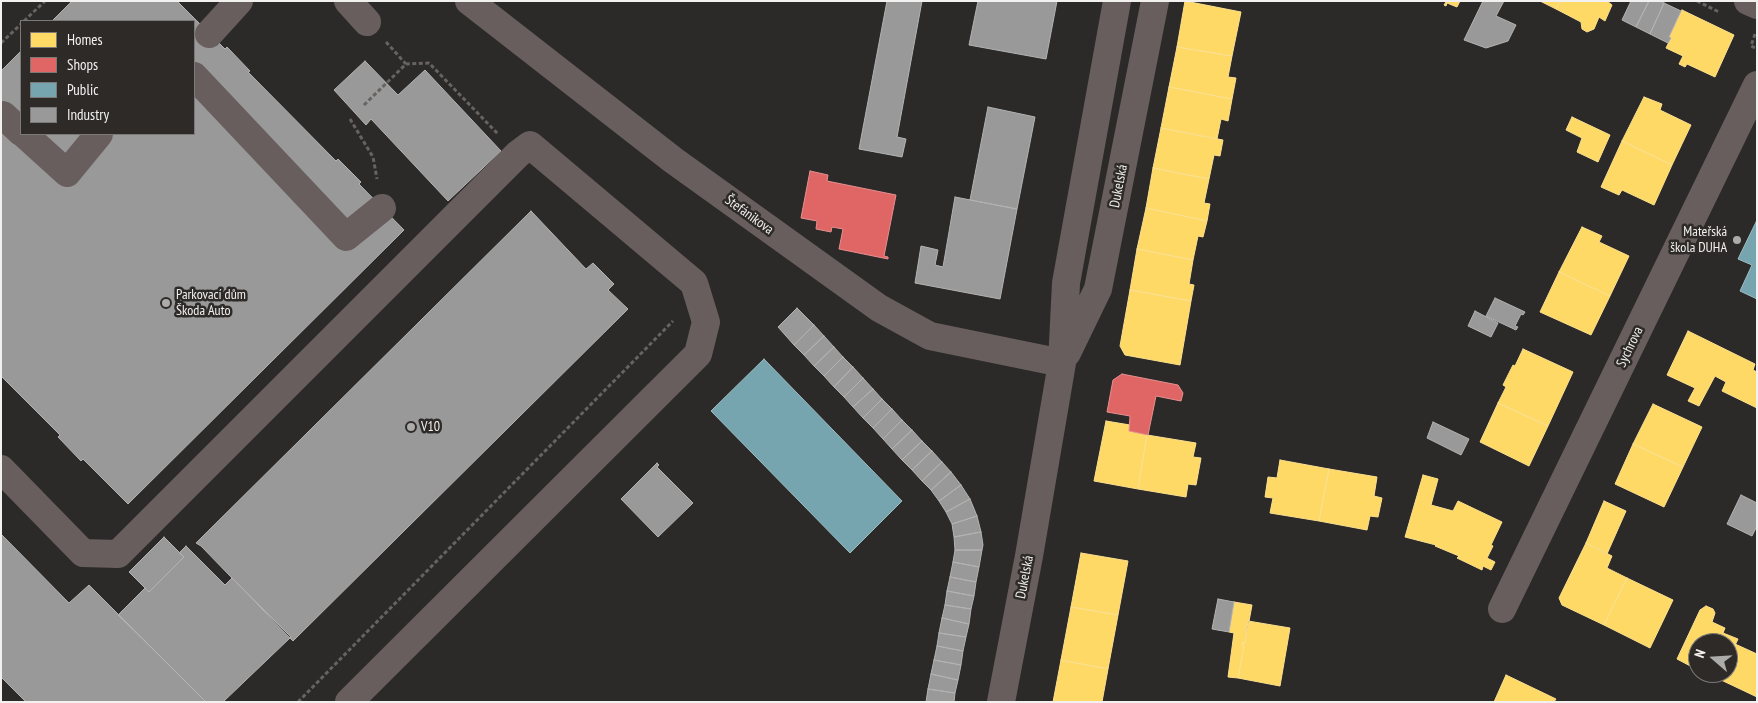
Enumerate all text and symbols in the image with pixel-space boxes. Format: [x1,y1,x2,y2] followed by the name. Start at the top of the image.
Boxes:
[20,20,195,135] legend
[67,30,103,49] text: Homes
[67,55,98,74] text: Shops
[67,80,98,99] text: Public
[67,105,109,124] text: Industry
[1107,163,1131,209] street label: Dukelská
[721,192,777,238] street label: Štefánikova
[1670,224,1727,256] place label: Mateřská škola DUHA
[1731,234,1743,246] marker: Mateřská škola DUHA
[176,287,246,320] place label: Parkovací dům Škoda Auto
[160,297,172,309] marker: Parkovací dům Škoda Auto
[1613,324,1647,370] street label: Sychrova
[421,419,440,435] place label: V10
[405,421,417,433] marker: V10
[1013,554,1037,600] street label: Dukelská
[1688,633,1738,683] north arrow
[1690,647,1710,660] text: N

